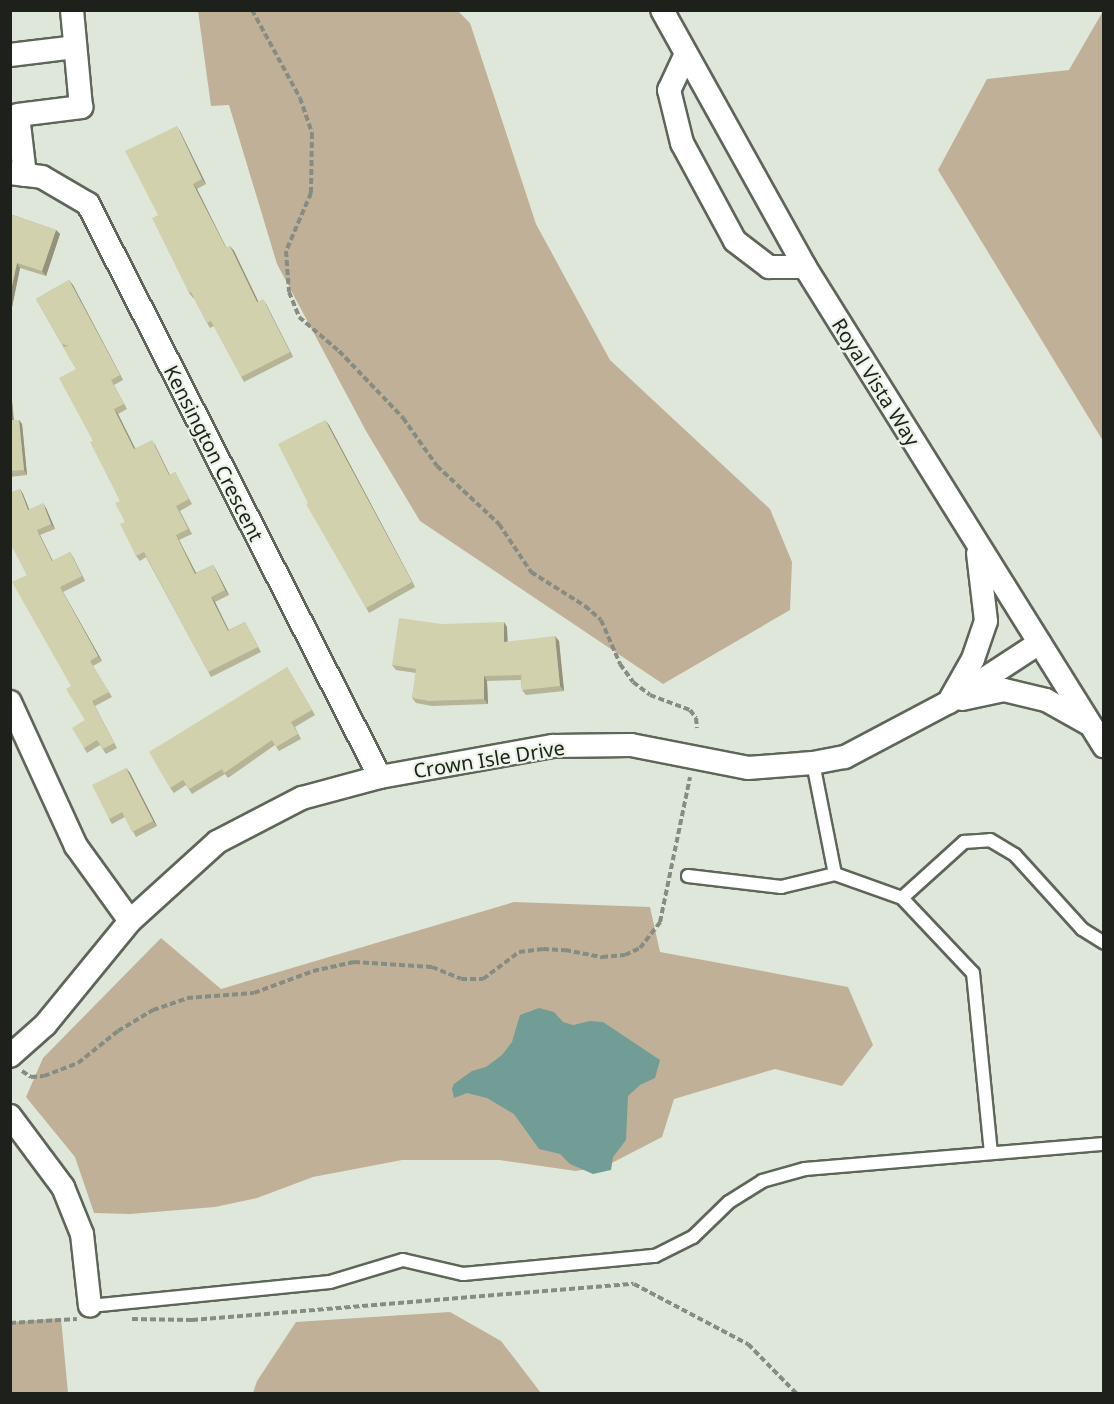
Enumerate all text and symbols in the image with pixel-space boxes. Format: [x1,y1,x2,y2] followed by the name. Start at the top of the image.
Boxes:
[827,314,925,450] street label: Royal Vista Way
[159,361,269,545] street label: Kensington Crescent
[412,735,566,783] street label: Crown Isle Drive

